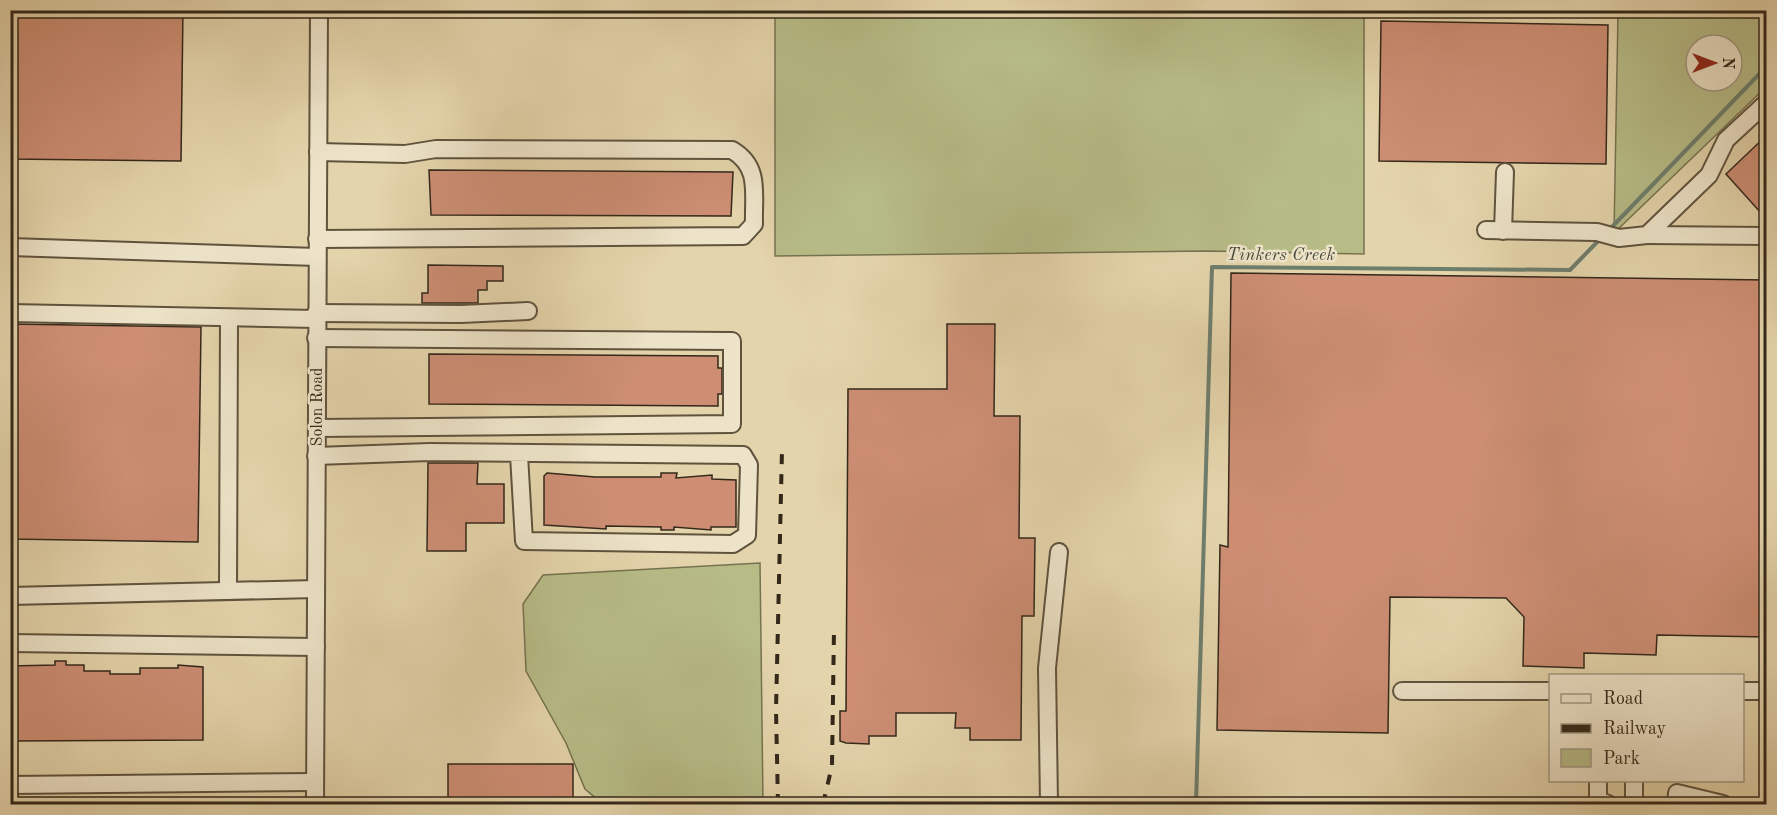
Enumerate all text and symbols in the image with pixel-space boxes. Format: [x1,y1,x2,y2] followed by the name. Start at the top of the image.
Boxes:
[1684,33,1744,93] north arrow
[1719,57,1735,70] text: N
[1227,246,1335,264] water label: Tinkers Creek
[310,368,326,446] street label: Solon Road
[1549,674,1744,782] legend
[1603,690,1643,708] text: Road
[1603,720,1666,738] text: Railway
[1603,750,1640,768] text: Park

